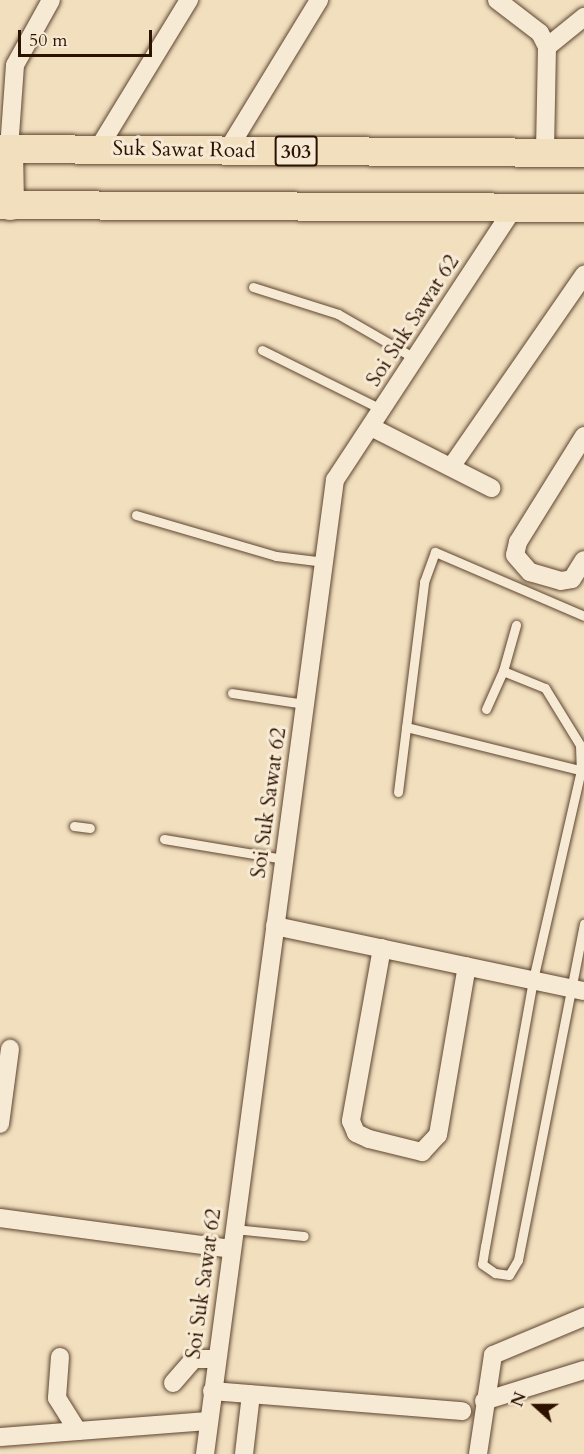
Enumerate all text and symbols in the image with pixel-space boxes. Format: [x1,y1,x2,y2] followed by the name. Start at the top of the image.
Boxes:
[21,18,154,56] scale bar
[29,28,68,53] text: 50 m
[274,134,318,168] road number: 303
[112,136,256,164] street label: Suk Sawat Road
[361,251,465,391] street label: Soi Suk Sawat 62
[246,726,292,880] street label: Soi Suk Sawat 62
[181,1207,227,1361] street label: Soi Suk Sawat 62
[506,1376,566,1436] north arrow
[506,1389,532,1410] text: N

